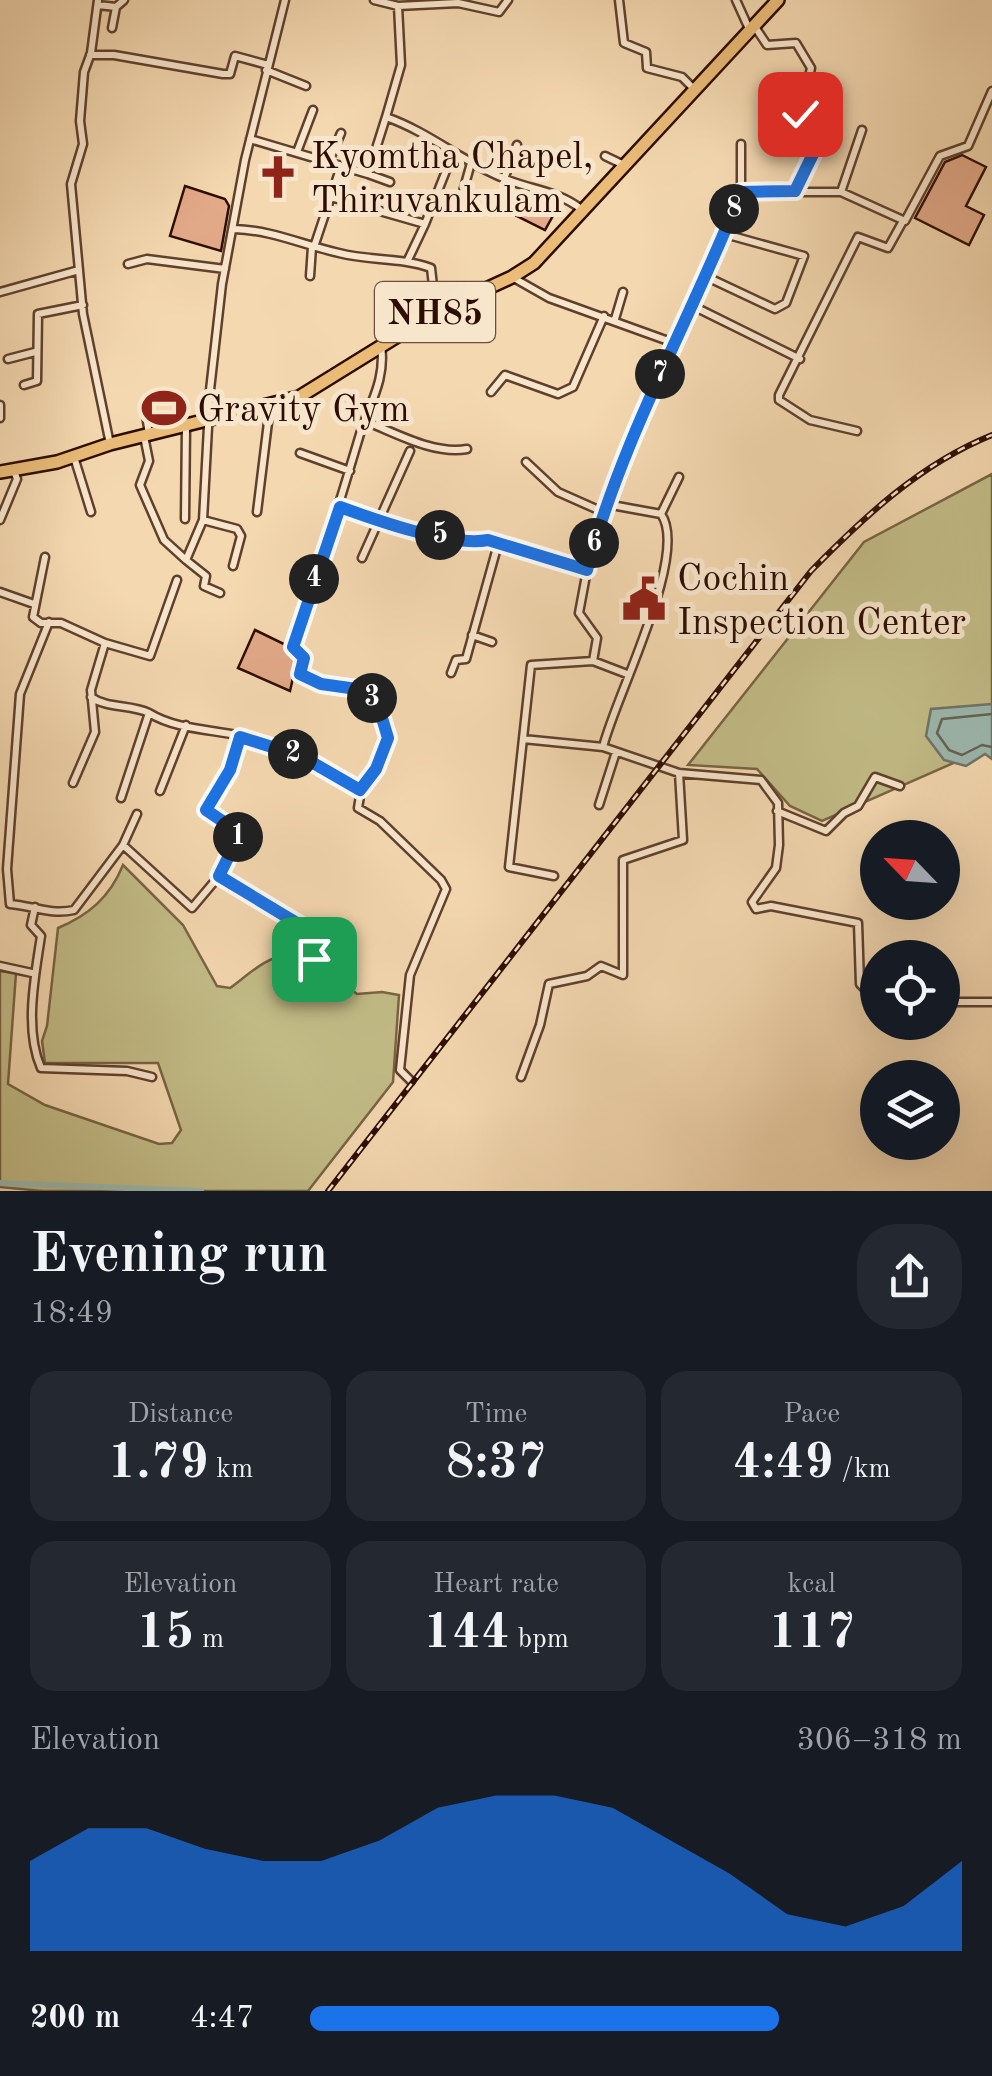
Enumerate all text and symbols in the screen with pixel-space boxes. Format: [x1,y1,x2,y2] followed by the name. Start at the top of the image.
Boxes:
[758,72,843,157] pin
[773,87,828,142] icon: check
[311,139,593,221] place label: Kyomtha Chapel, Thiruvankulam
[254,153,302,201] church icon: Kyomtha Chapel, Thiruvankulam
[709,184,759,234] pin: 8
[726,195,742,223] text: 8
[375,282,495,342] road number: NH85
[635,349,685,399] pin: 7
[652,360,668,388] text: 7
[140,384,188,432] sports icon: Gravity Gym
[197,392,410,430] place label: Gravity Gym
[415,510,465,560] pin: 5
[569,518,619,568] pin: 6
[432,521,448,549] text: 5
[586,529,602,557] text: 6
[289,554,339,604] pin: 4
[677,561,966,643] place label: Cochin Inspection Center
[306,565,322,593] text: 4
[620,575,668,623] public building icon: Cochin Inspection Center
[347,673,397,723] pin: 3
[364,684,380,712] text: 3
[268,729,318,779] pin: 2
[285,740,301,768] text: 2
[213,812,263,862] pin: 1
[860,820,960,920] north arrow
[860,820,960,1160] map controls
[230,823,246,851] text: 1
[272,917,357,1002] pin
[287,932,342,987] icon: arrive
[860,940,960,1040] button: locate
[860,1060,960,1160] button: layers
[857,1224,962,1329] button: share
[30,1229,328,1284] text: Evening run
[30,1298,113,1330] text: 18:49
[128,1401,233,1429] text: Distance
[465,1401,527,1429] text: Time
[783,1401,840,1429] text: Pace
[108,1439,209,1489] text: 1.79
[445,1439,546,1489] text: 8:37
[733,1439,834,1489] text: 4:49
[209,1456,253,1484] text: km
[834,1456,891,1484] text: /km
[123,1571,237,1599] text: Elevation
[433,1571,559,1599] text: Heart rate
[788,1571,836,1599] text: kcal
[136,1609,194,1659] text: 15
[423,1609,510,1659] text: 144
[768,1609,855,1659] text: 117
[194,1626,224,1654] text: m
[510,1626,569,1654] text: bpm
[30,1725,160,1757] text: Elevation
[796,1725,962,1757] text: 306–318 m
[30,2003,120,2035] text: 200 m
[190,2003,255,2035] text: 4:47

